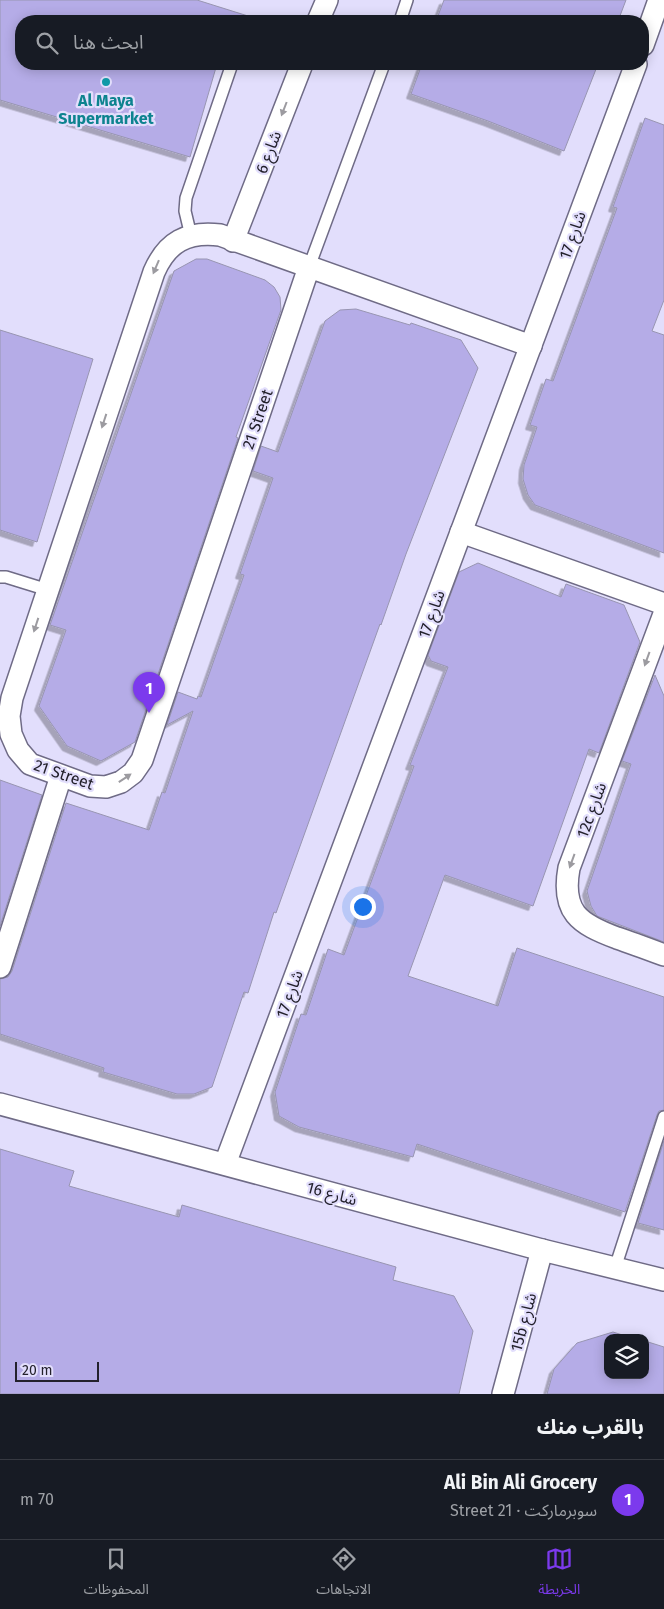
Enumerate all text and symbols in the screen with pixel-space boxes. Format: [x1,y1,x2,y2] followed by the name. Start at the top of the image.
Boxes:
[15,15,649,70] search box
[33,29,61,57] icon: search
[73,31,144,54] text: ابحث هنا
[100,76,112,88] marker: Al Maya Supermarket
[58,91,155,128] place label: Al Maya Supermarket
[280,102,288,117] one-way arrow
[252,128,288,177] street label: شارع 6
[555,209,593,263] street label: شارع 17
[152,260,160,274] one-way arrow
[238,387,277,452] street label: 21 Street
[100,414,108,429] one-way arrow
[414,588,452,642] street label: شارع 17
[32,618,40,633] one-way arrow
[643,652,650,667] one-way arrow
[133,672,165,713] pin: 1
[31,755,96,794] street label: 21 Street
[118,773,132,783] one-way arrow
[573,780,613,842] street label: 12c شارع
[568,854,576,869] one-way arrow
[350,894,376,920] your location
[272,968,310,1022] street label: شارع 17
[304,1178,359,1212] street label: شارع 16
[507,1291,543,1354] street label: 15b شارع
[604,1334,649,1379] map controls
[604,1334,649,1379] button: layers
[15,1359,99,1382] scale bar
[22,1362,52,1379] text: 20 m
[537,1414,644,1440] text: بالقرب منك
[444,1471,597,1494] text: Ali Bin Ali Grocery
[20,1490,54,1509] text: 70 m
[624,1490,632,1509] text: 1
[450,1501,597,1520] text: سوبرماركت · 21 Street
[84,1545,149,1604] tab: المحفوظات
[316,1545,371,1604] tab: الاتجاهات
[538,1545,580,1604] tab: الخريطة

